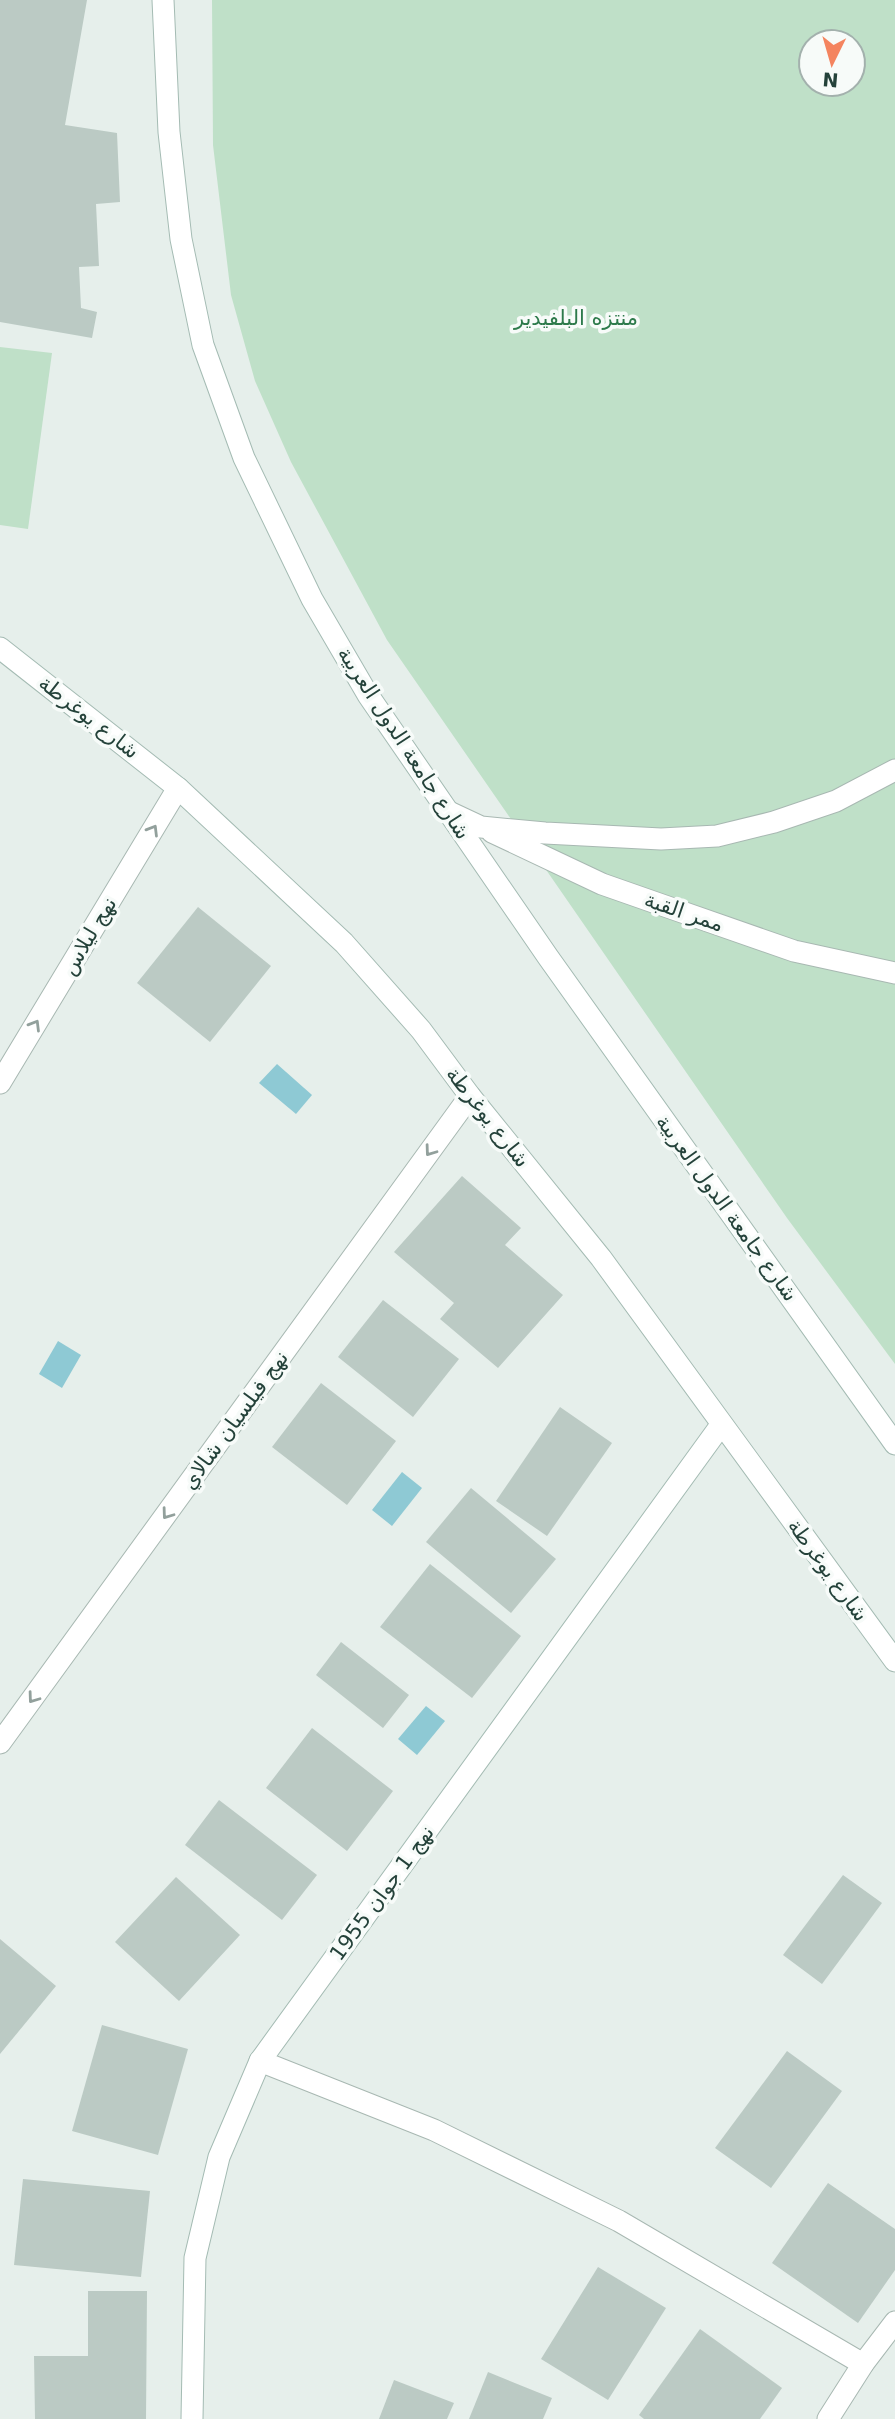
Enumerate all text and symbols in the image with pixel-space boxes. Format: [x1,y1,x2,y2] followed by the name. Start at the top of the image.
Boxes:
[797,28,867,98] north arrow
[822,68,839,92] text: N
[513,306,638,330] park label: منتزه البلفيدير
[333,642,475,844] street label: شارع جامعة الدول العربية
[34,670,144,764] street label: شارع يوغرطة
[144,825,157,838] one-way arrow
[641,887,727,937] street label: ممر القبة
[56,893,122,979] street label: نهج ليلاس
[27,1019,40,1032] one-way arrow
[441,1062,535,1172] street label: شارع يوغرطة
[651,1110,803,1306] street label: شارع جامعة الدول العربية
[426,1143,438,1156] one-way arrow
[177,1346,293,1494] street label: نهج فيلسيان شالاي
[163,1506,175,1519] one-way arrow
[783,1514,873,1626] street label: شارع يوغرطة
[29,1690,41,1703] one-way arrow
[325,1821,439,1965] street label: نهج 1 جوان 1955

